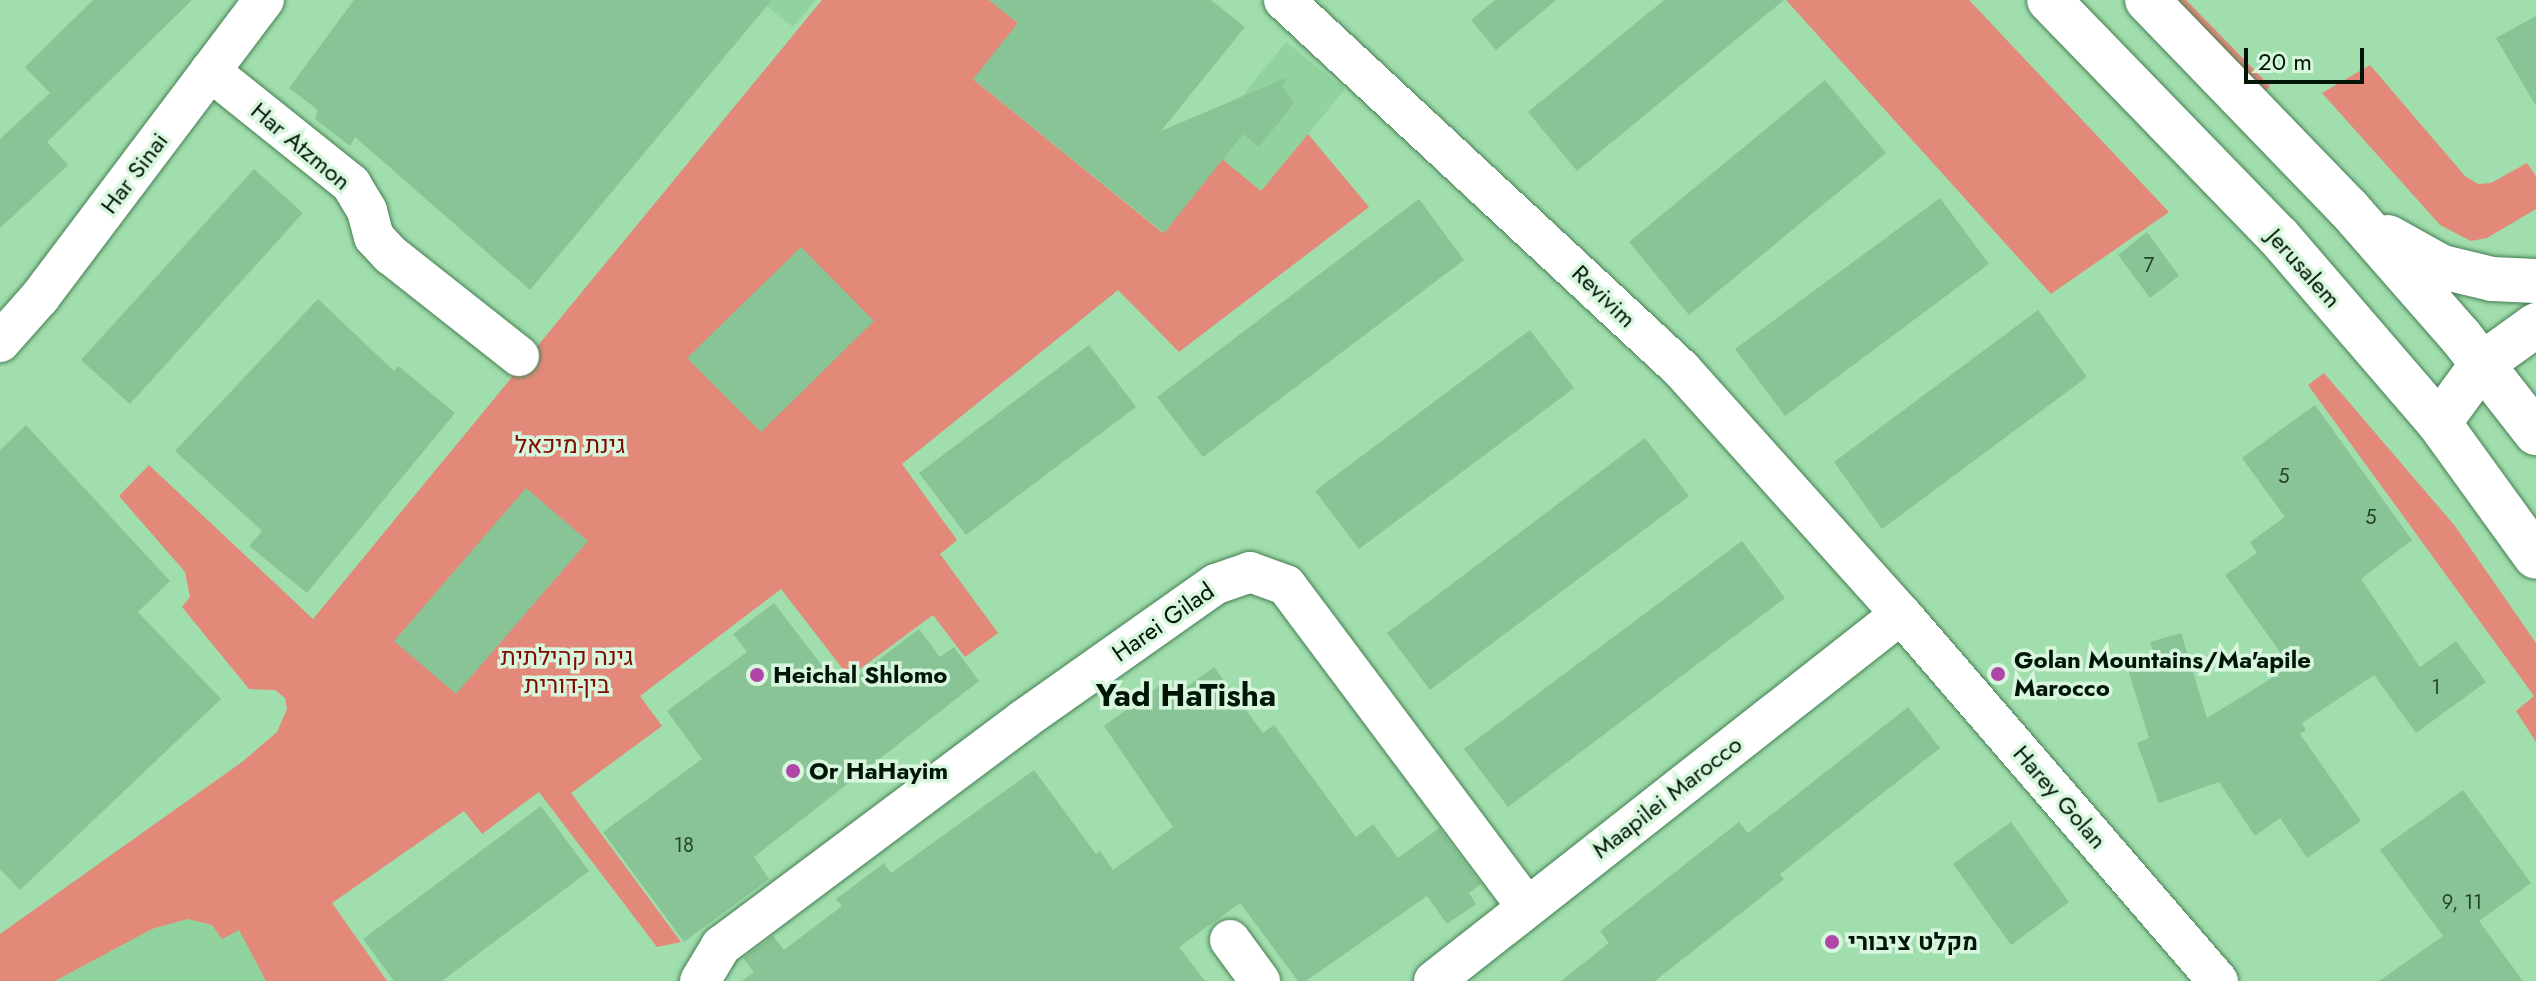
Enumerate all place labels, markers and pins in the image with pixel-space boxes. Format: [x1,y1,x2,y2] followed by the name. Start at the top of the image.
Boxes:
[2014,646,2311,702] place label: Golan Mountains/Ma'apile Marocco
[773,661,948,689] place label: Heichal Shlomo
[1989,665,2007,683] marker: Golan Mountains/Ma'apile Marocco
[748,666,766,684] marker: Heichal Shlomo
[809,757,948,785] place label: Or HaHayim
[784,762,802,780] marker: Or HaHayim
[1848,928,1978,956] place label: מקלט ציבורי
[1823,933,1841,951] marker: מקלט ציבורי

